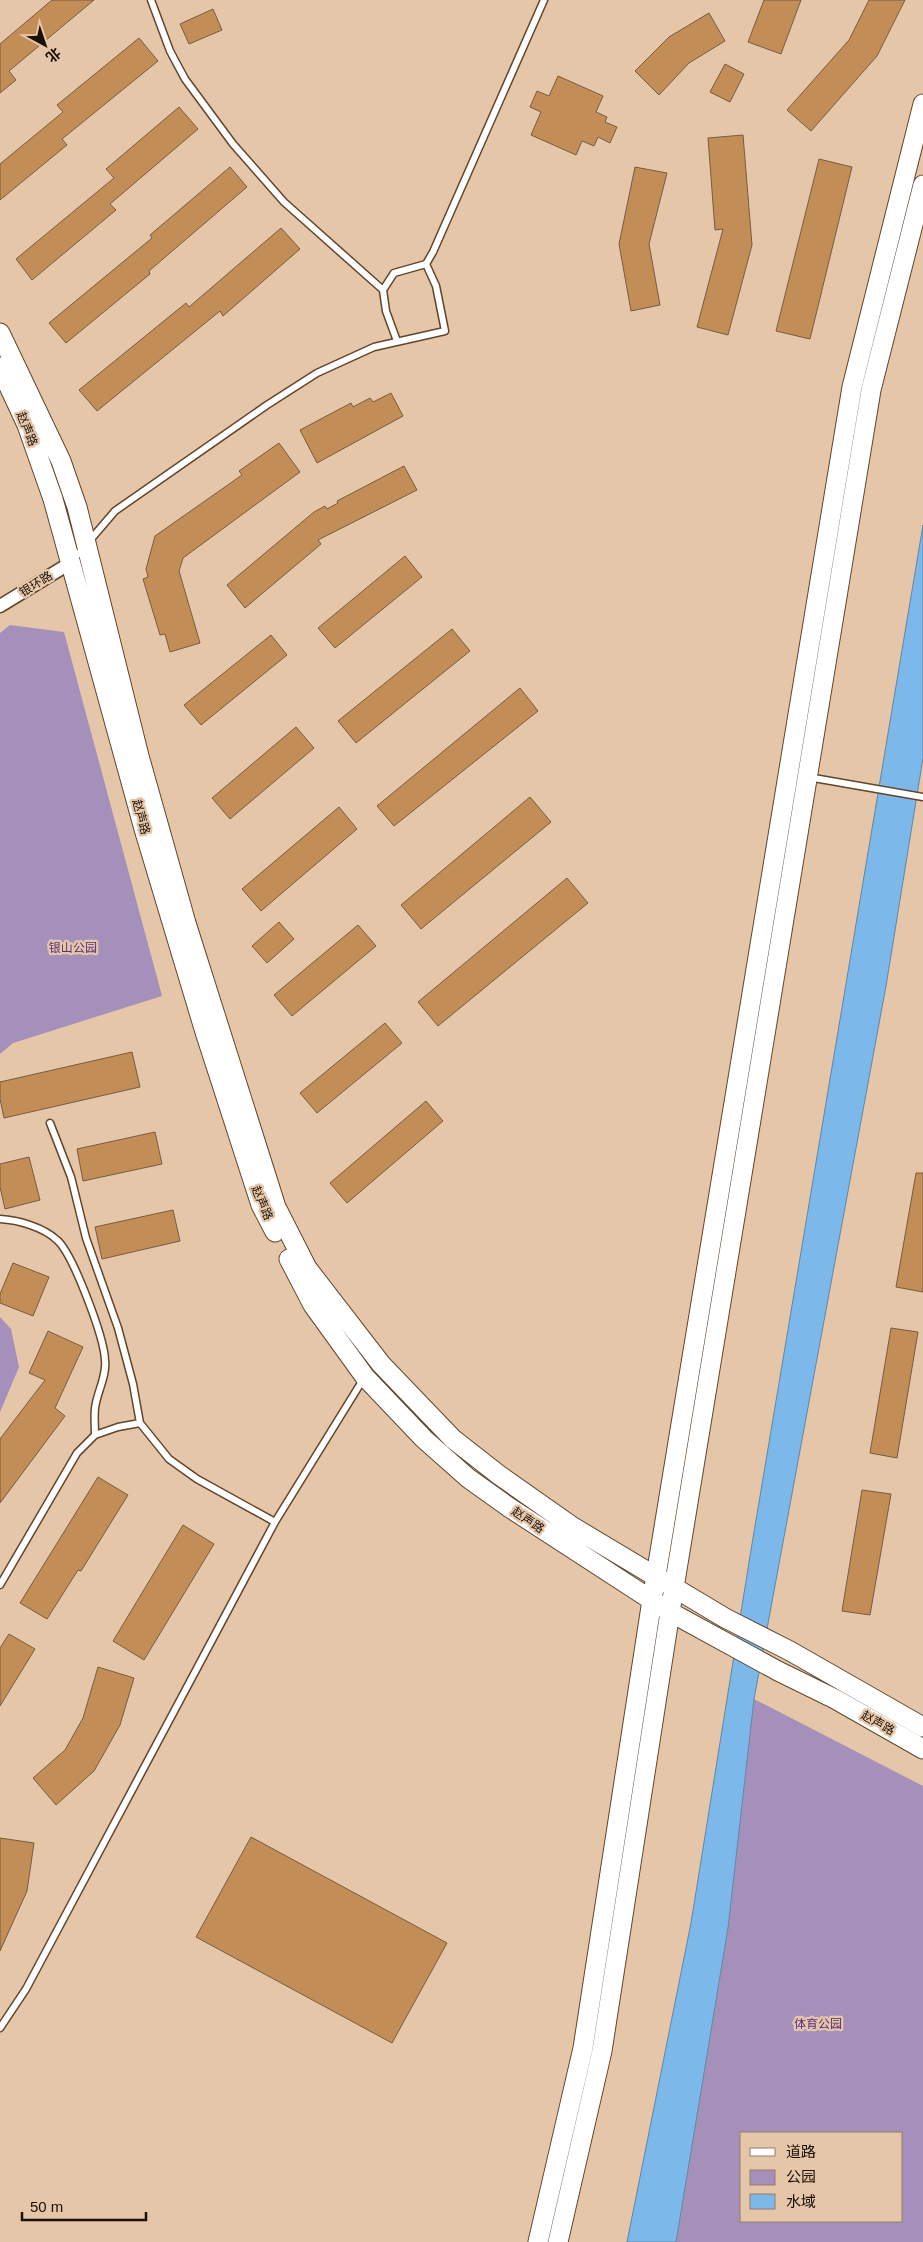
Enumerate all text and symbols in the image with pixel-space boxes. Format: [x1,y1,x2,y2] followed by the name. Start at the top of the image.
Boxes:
[20,20,70,70] north arrow
[43,44,64,66] text: 北
[14,410,40,448] street label: 赵声路
[17,569,55,599] street label: 银环路
[130,798,152,836] street label: 赵声路
[49,941,97,955] park label: 银山公园
[249,1184,275,1222] street label: 赵声路
[509,1504,547,1536] street label: 赵声路
[859,1708,897,1738] street label: 赵声路
[794,2017,842,2031] park label: 体育公园
[740,2132,903,2222] legend
[786,2143,816,2160] text: 道路
[786,2168,816,2185] text: 公园
[22,2190,146,2222] scale bar
[786,2193,816,2210] text: 水域
[30,2198,63,2215] text: 50 m

